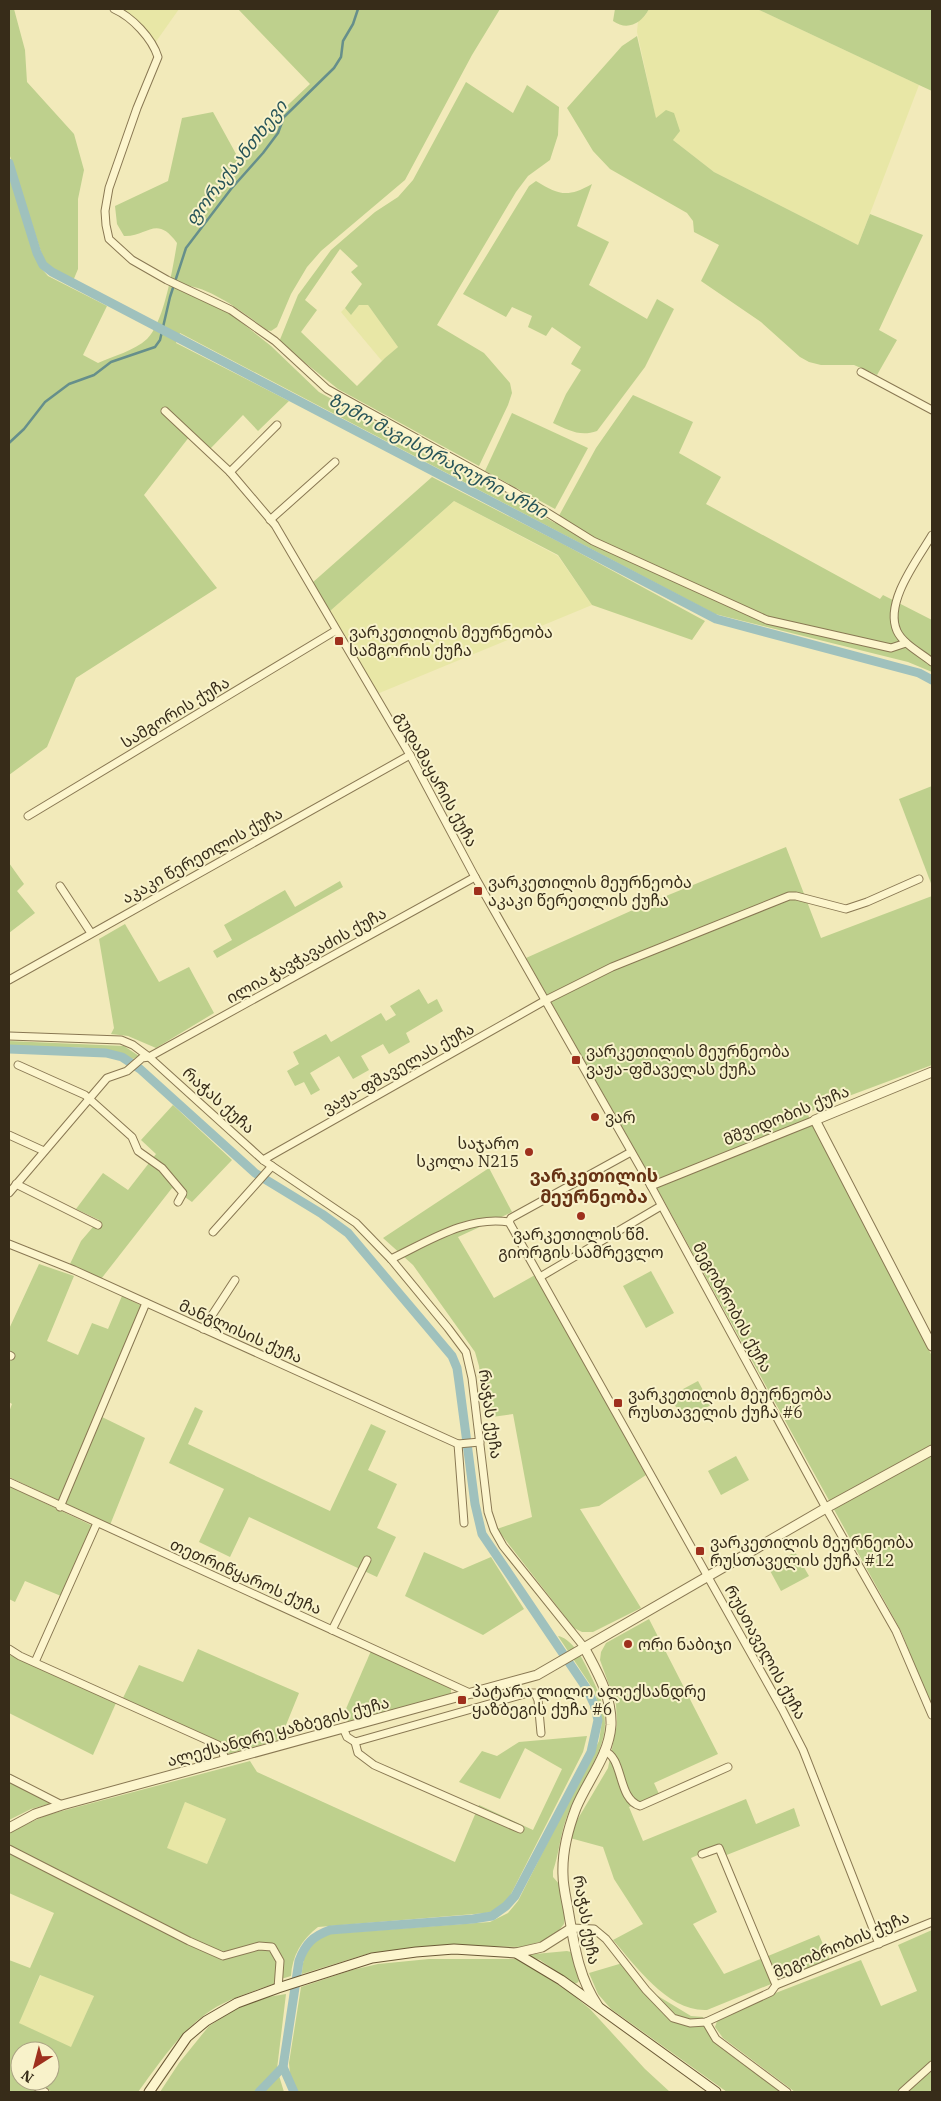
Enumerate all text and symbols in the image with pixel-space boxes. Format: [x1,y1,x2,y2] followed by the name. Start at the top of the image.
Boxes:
[179,95,292,230] water label: ფორაქაანთხევი
[325,388,553,524] water label: ზემო მაგისტრალური არხი
[349,622,553,660] place label: ვარკეთილის მეურნეობა სამგორის ქუჩა
[333,635,345,647] marker: ვარკეთილის მეურნეობა სამგორის ქუჩა
[117,672,233,752] street label: სამგორის ქუჩა
[391,708,483,851] street label: გუდამაყარის ქუჩა
[118,802,286,908] street label: აკაკი წერეთლის ქუჩა
[488,872,692,911] place label: ვარკეთილის მეურნეობა აკაკი წერეთლის ქუჩა
[472,885,484,897] marker: ვარკეთილის მეურნეობა აკაკი წერეთლის ქუჩა
[222,903,390,1008] street label: ილია ჭავჭავაძის ქუჩა
[319,1018,478,1119] street label: ვაჟა-ფშაველას ქუჩა
[586,1041,790,1080] place label: ვარკეთილის მეურნეობა ვაჟა-ფშაველას ქუჩა
[570,1054,582,1066] marker: ვარკეთილის მეურნეობა ვაჟა-ფშაველას ქუჩა
[179,1062,259,1138] street label: რაჭას ქუჩა
[720,1081,852,1150] street label: მშვიდობის ქუჩა
[605,1107,636,1127] place label: ვარ
[589,1111,601,1123] marker: ვარ
[416,1133,519,1172] place label: საჯარო სკოლა N215
[523,1146,535,1158] marker: საჯარო სკოლა N215
[530,1164,658,1208] district label: ვარკეთილის მეურნეობა
[575,1210,587,1222] marker: ვარკეთილის წმ. გიორგის სამრევლო
[498,1224,664,1263] place label: ვარკეთილის წმ. გიორგის სამრევლო
[689,1238,777,1376] street label: მეგობრობის ქუჩა
[176,1295,306,1368] street label: მანგლისის ქუჩა
[475,1368,507,1460] street label: რაჭას ქუჩა
[628,1384,832,1423] place label: ვარკეთილის მეურნეობა რუსთაველის ქუჩა #6
[612,1397,624,1409] marker: ვარკეთილის მეურნეობა რუსთაველის ქუჩა #6
[710,1532,914,1571] place label: ვარკეთილის მეურნეობა რუსთაველის ქუჩა #12
[167,1534,325,1618] street label: თეთრიწყაროს ქუჩა
[694,1545,706,1557] marker: ვარკეთილის მეურნეობა რუსთაველის ქუჩა #12
[720,1581,811,1723] street label: რუსთაველის ქუჩა
[638,1634,732,1654] place label: ორი ნაბიჯი
[622,1638,634,1650] marker: ორი ნაბიჯი
[472,1681,706,1719] place label: პატარა ლილო ალექსანდრე ყაზბეგის ქუჩა #6
[165,1692,391,1771] street label: ალექსანდრე ყაზბეგის ქუჩა
[456,1694,468,1706] marker: პატარა ლილო ალექსანდრე ყაზბეგის ქუჩა #6
[569,1874,605,1966] street label: რაჭას ქუჩა
[770,1906,912,1982] street label: მეგობრობის ქუჩა
[10,2041,60,2091] north arrow
[18,2066,37,2087] text: N

